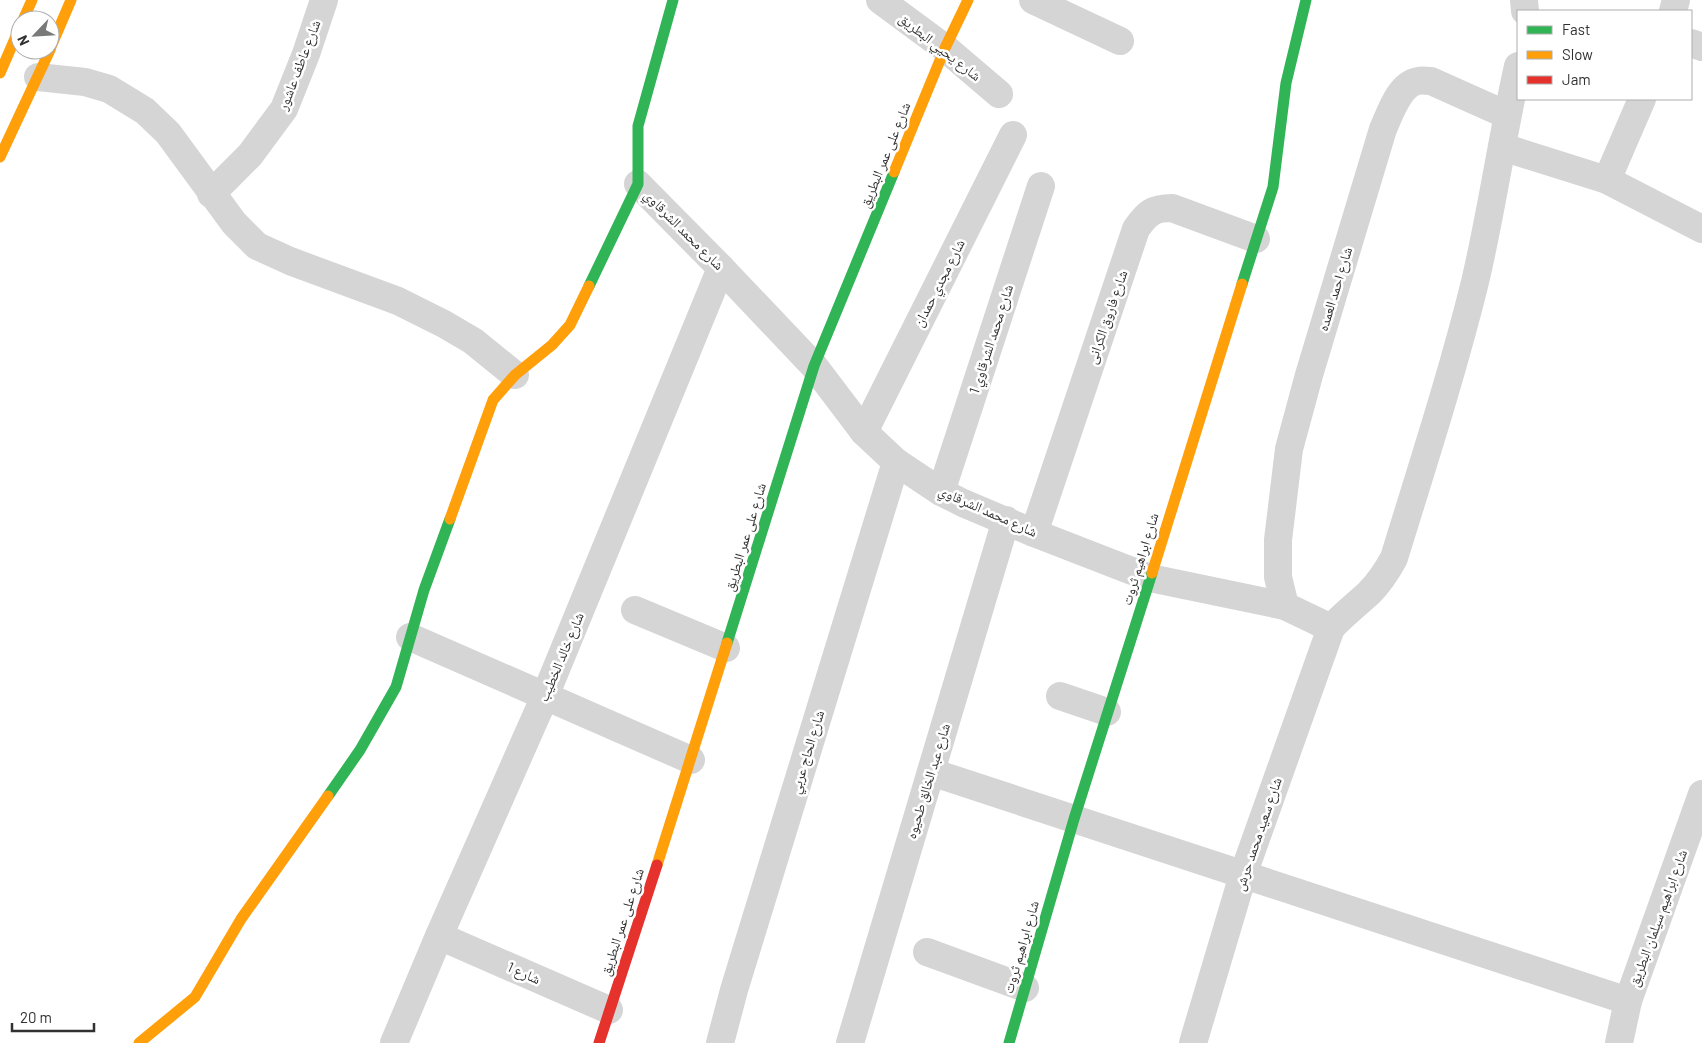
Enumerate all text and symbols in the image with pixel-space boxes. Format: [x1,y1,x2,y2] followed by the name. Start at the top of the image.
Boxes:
[894,9,985,87] street label: شارع يحيي البطريق
[10,10,60,60] north arrow
[1517,10,1692,100] legend
[273,17,325,114] street label: شارع عاطف عاشور
[1562,20,1590,38] text: Fast
[13,33,32,49] text: N
[1562,45,1593,63] text: Slow
[1562,70,1591,88] text: Jam
[856,100,915,211] street label: شارع على عمر البطريق
[638,186,728,276] street label: شارع محمد الشرقاوي
[909,236,971,331] street label: شارع مجدي حمدان
[1314,245,1357,334] street label: شارع احمد العمده
[1083,268,1132,367] street label: شارع فاروق الكرانى
[965,282,1020,397] street label: شارع محمد الشرقاوي 1
[720,481,771,594] street label: شارع على عمر البطريق
[935,481,1040,543] street label: شارع محمد الشرقاوي
[1117,511,1164,608] street label: شارع ابراهيم ثروت
[534,610,589,705] street label: شارع خالد الخطيب
[786,708,831,797] street label: شارع الحاج عربي
[902,721,955,841] street label: شارع عبد الخالق طحيوه
[1230,775,1287,893] street label: شارع سعيد محمد حرش
[1625,847,1692,989] street label: شارع ابراهيم سيلمان البطريق
[596,866,649,978] street label: شارع على عمر البطريق
[999,898,1044,996] street label: شارع ابراهيم ثروت
[504,958,543,989] street label: شارع 1
[12,1000,95,1032] scale bar
[20,1008,52,1026] text: 20 m

